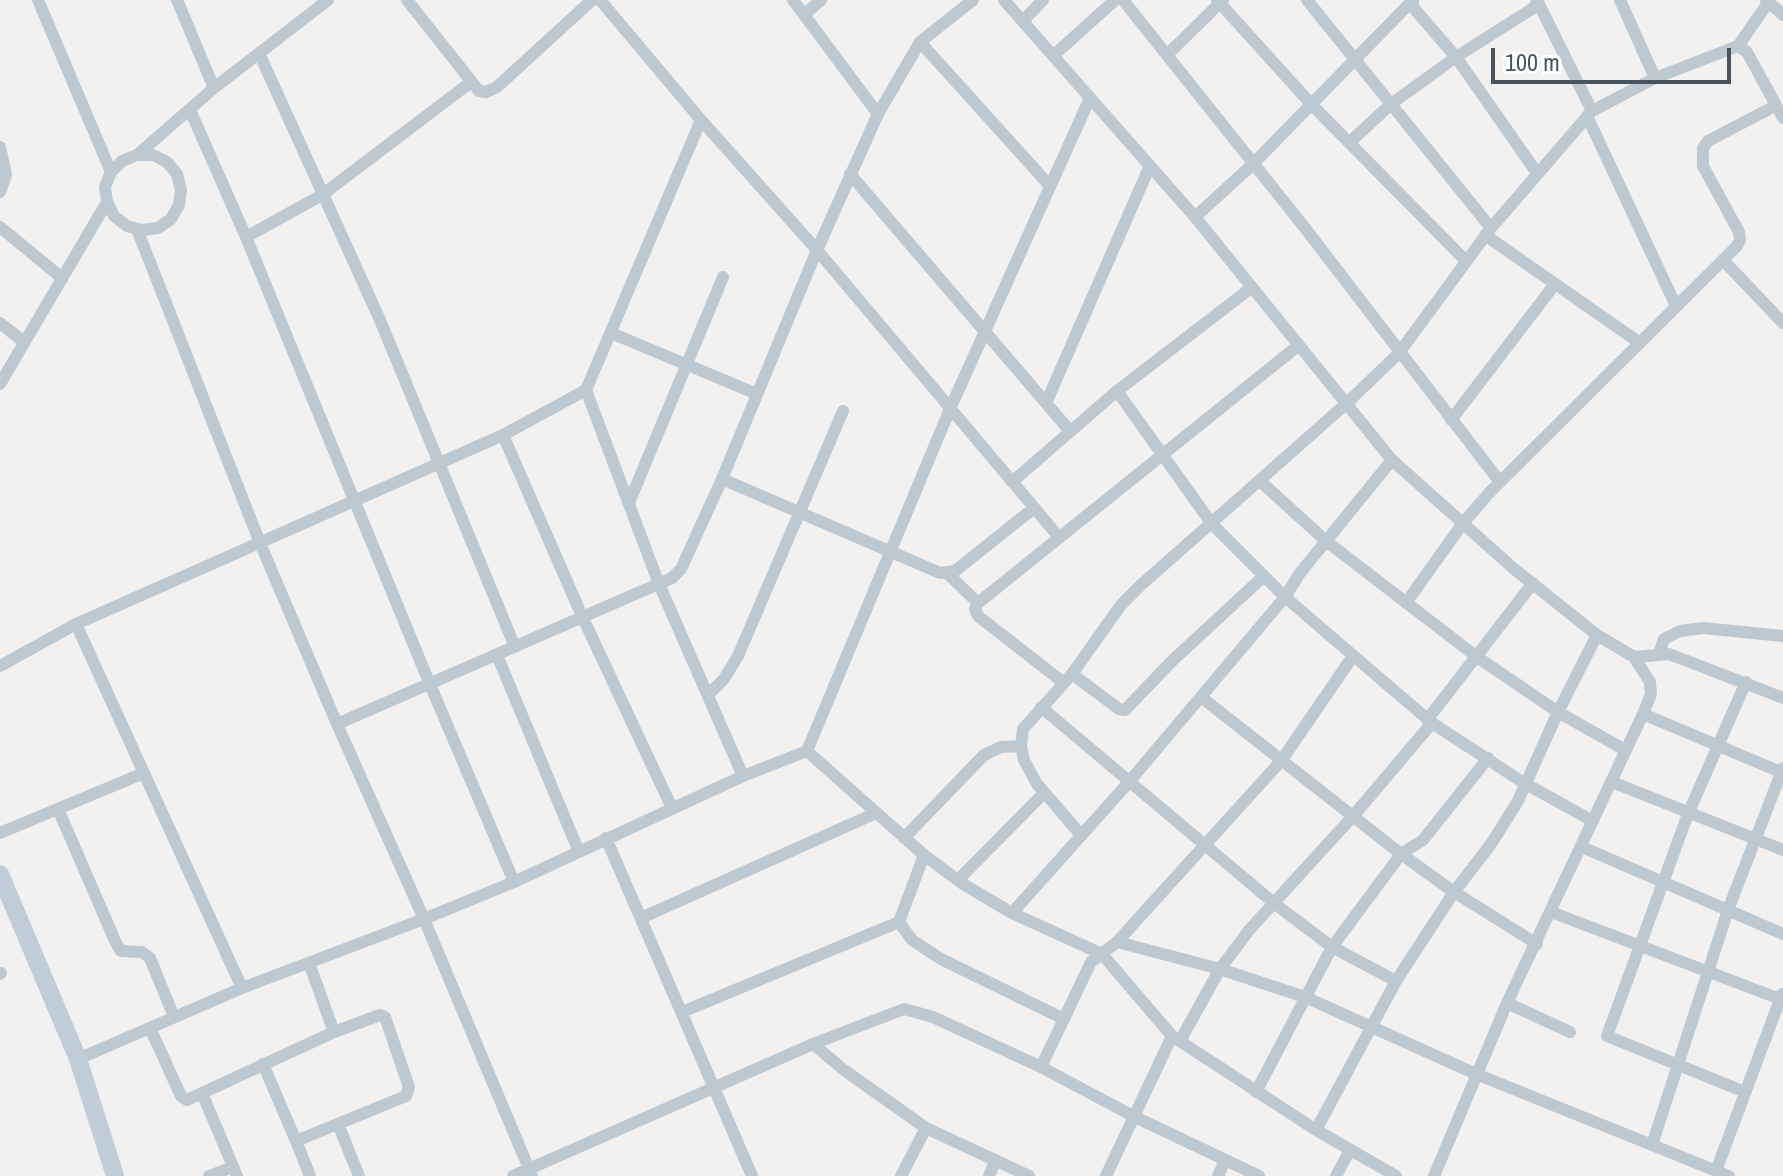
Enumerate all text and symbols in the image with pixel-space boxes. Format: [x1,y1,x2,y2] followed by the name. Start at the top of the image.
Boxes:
[1495,32,1735,82] scale bar
[1505,46,1560,78] text: 100 m

